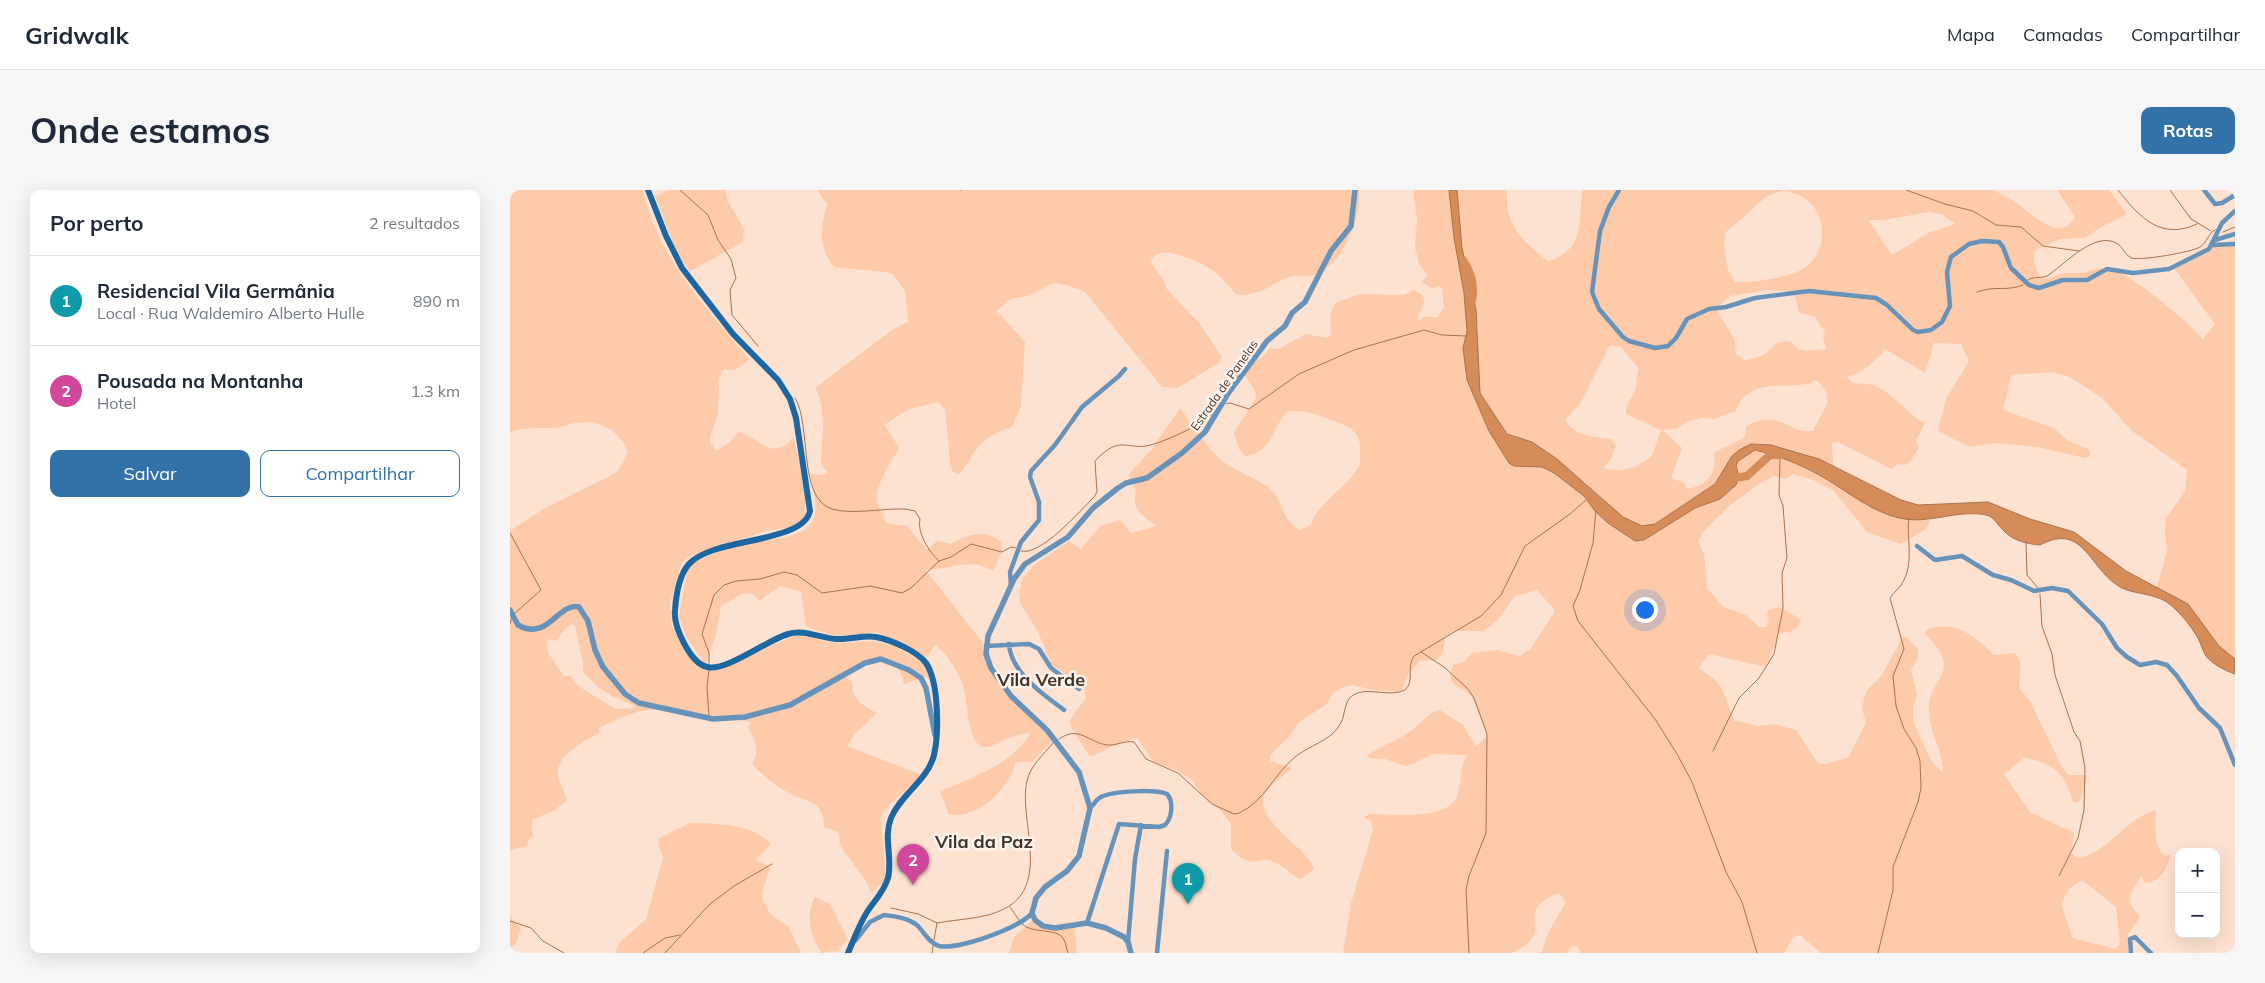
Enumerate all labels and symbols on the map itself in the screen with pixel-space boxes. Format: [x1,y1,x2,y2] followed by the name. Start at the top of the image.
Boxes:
[1187,337,1261,433] street label: Estrada de Panelas
[1632,597,1658,623] your location
[996,668,1085,691] district label: Vila Verde
[934,830,1033,853] district label: Vila da Paz
[897,844,929,885] pin: 2
[1172,863,1204,904] pin: 1

